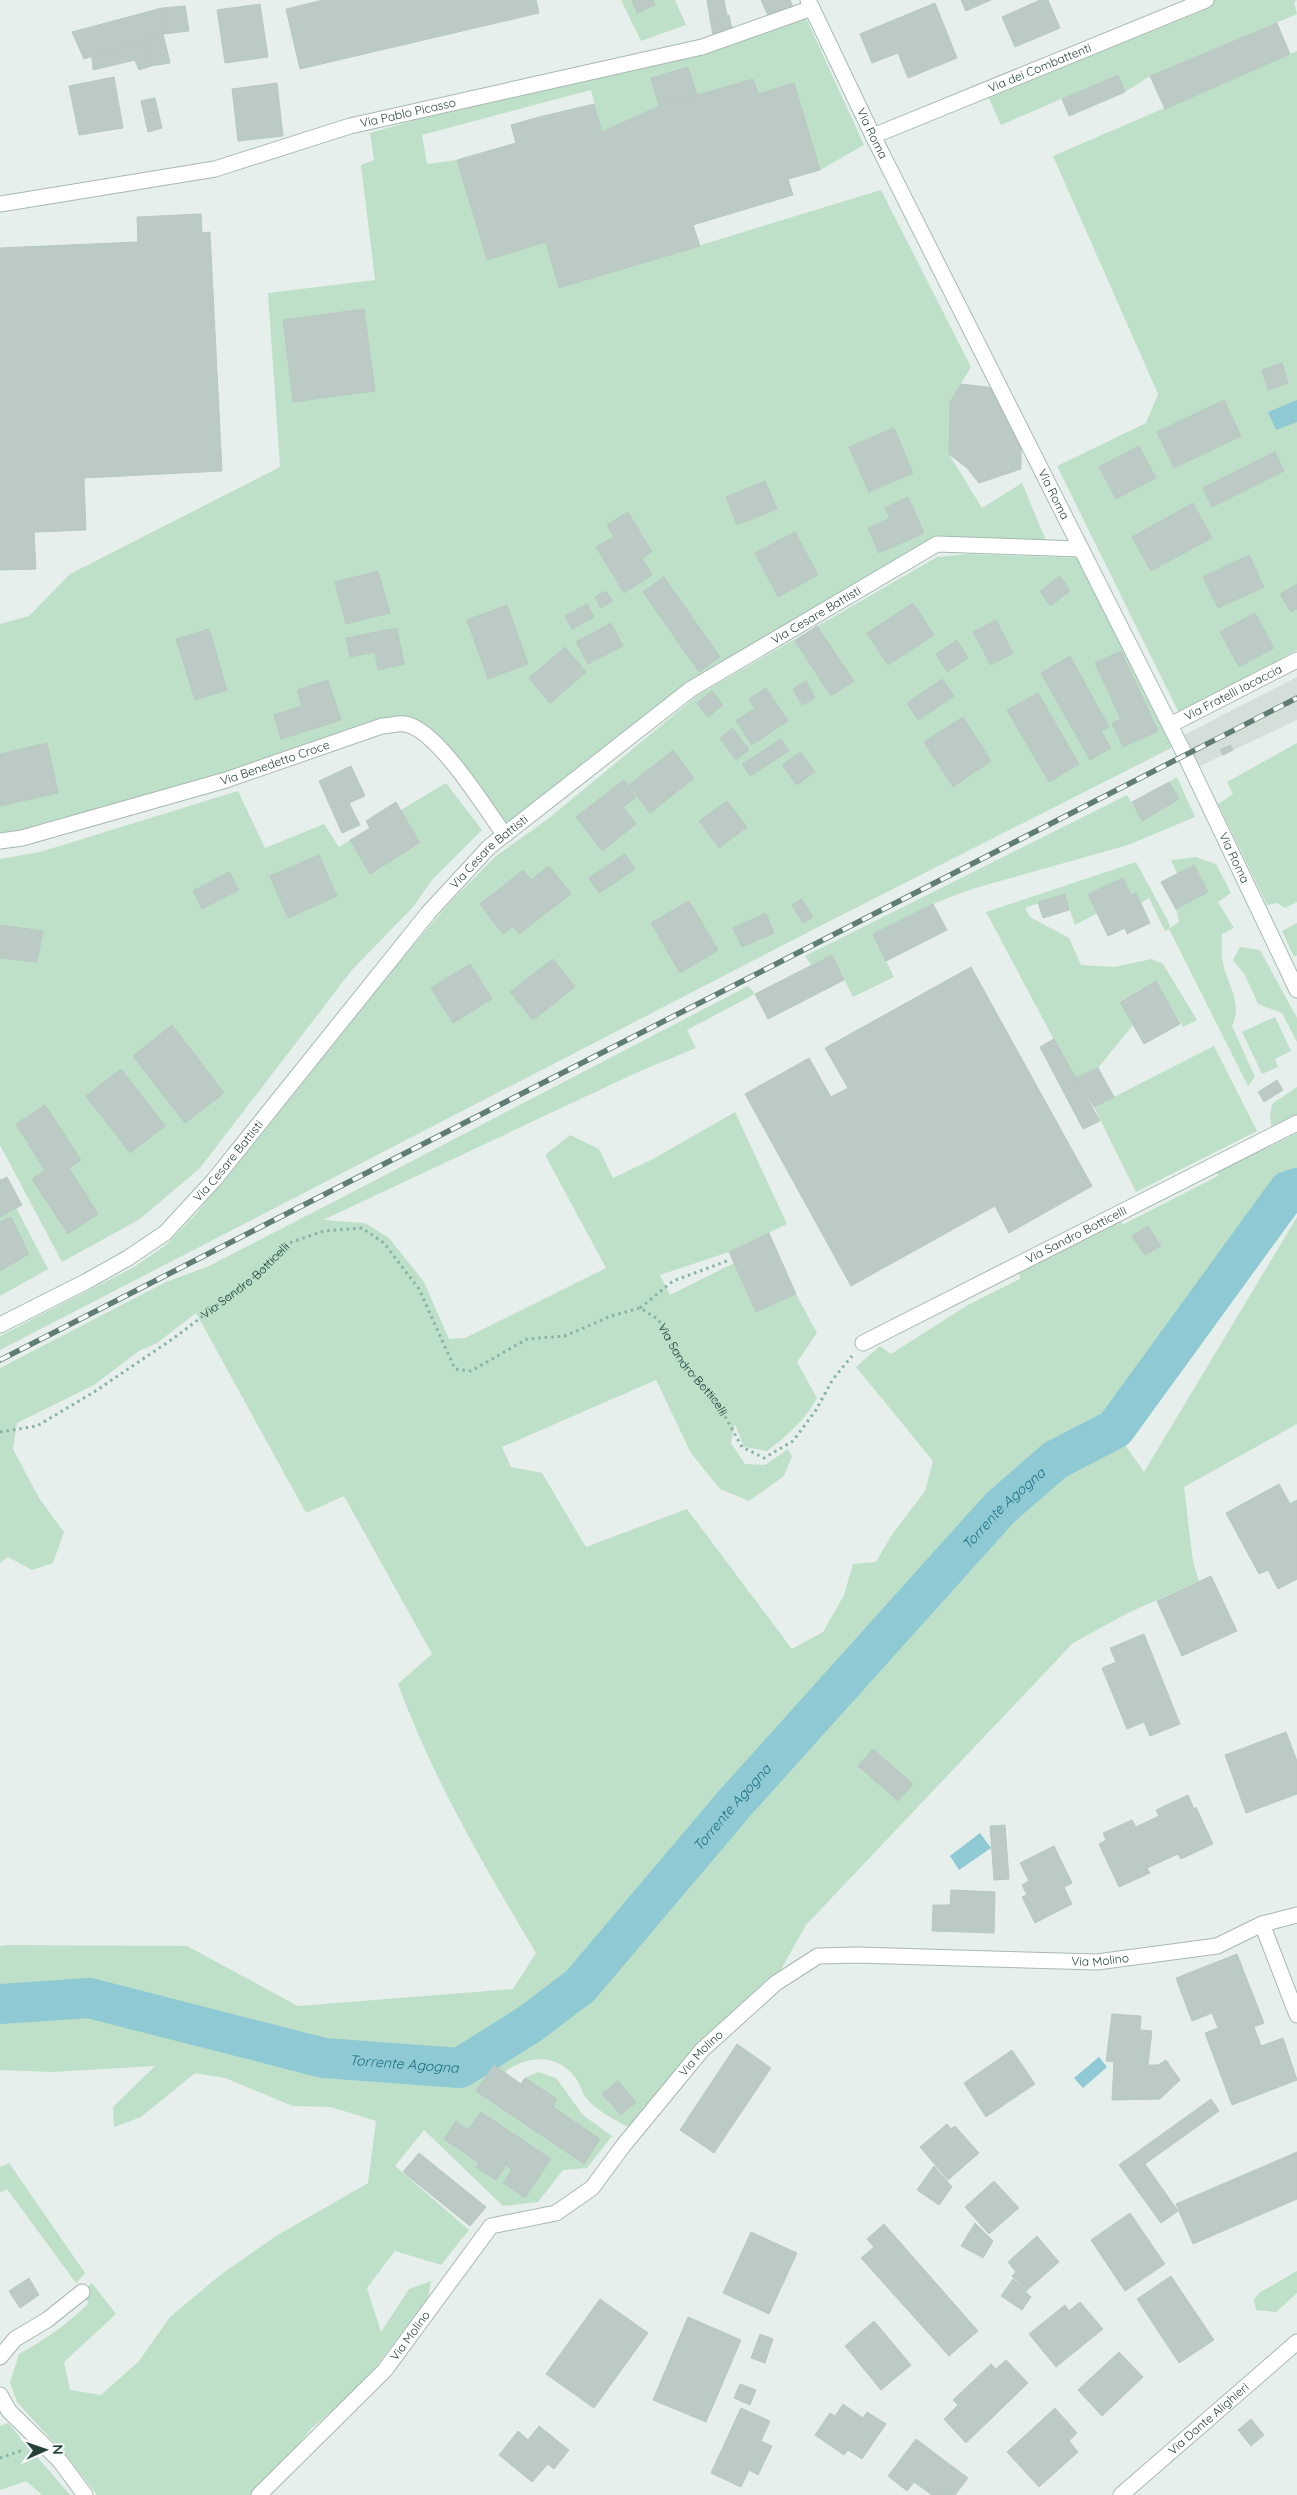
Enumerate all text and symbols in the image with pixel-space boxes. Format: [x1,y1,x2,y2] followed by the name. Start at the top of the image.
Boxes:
[986,40,1093,95] street label: Via dei Combattenti
[359,94,457,131] street label: Via Pablo Picasso
[854,105,891,161] street label: Via Roma
[1035,466,1073,522] street label: Via Roma
[768,583,863,647] street label: Via Cesare Battisti
[1182,661,1284,723] street label: Via Fratelli Iacaccia
[218,737,332,788] street label: Via Benedetto Croce
[446,812,531,891] street label: Via Cesare Battisti
[1216,830,1253,886] street label: Via Roma
[190,1117,266,1205] street label: Via Cesare Battisti
[1023,1203,1129,1266] street label: Via Sandro Botticelli
[198,1239,292,1322] street label: Via Sandro Botticelli
[655,1320,731,1419] street label: Via Sandro Botticelli
[958,1463,1050,1553] water label: Torrente Agogna
[689,1759,776,1855] water label: Torrente Agogna
[1071,1950,1130,1970] street label: Via Molino
[676,2027,726,2079] street label: Via Molino
[349,2051,461,2077] water label: Torrente Agogna
[387,2308,433,2363] street label: Via Molino
[1165,2379,1252,2458] street label: Via Dante Alighieri
[20,2425,70,2475] north arrow
[49,2444,67,2455] text: N

